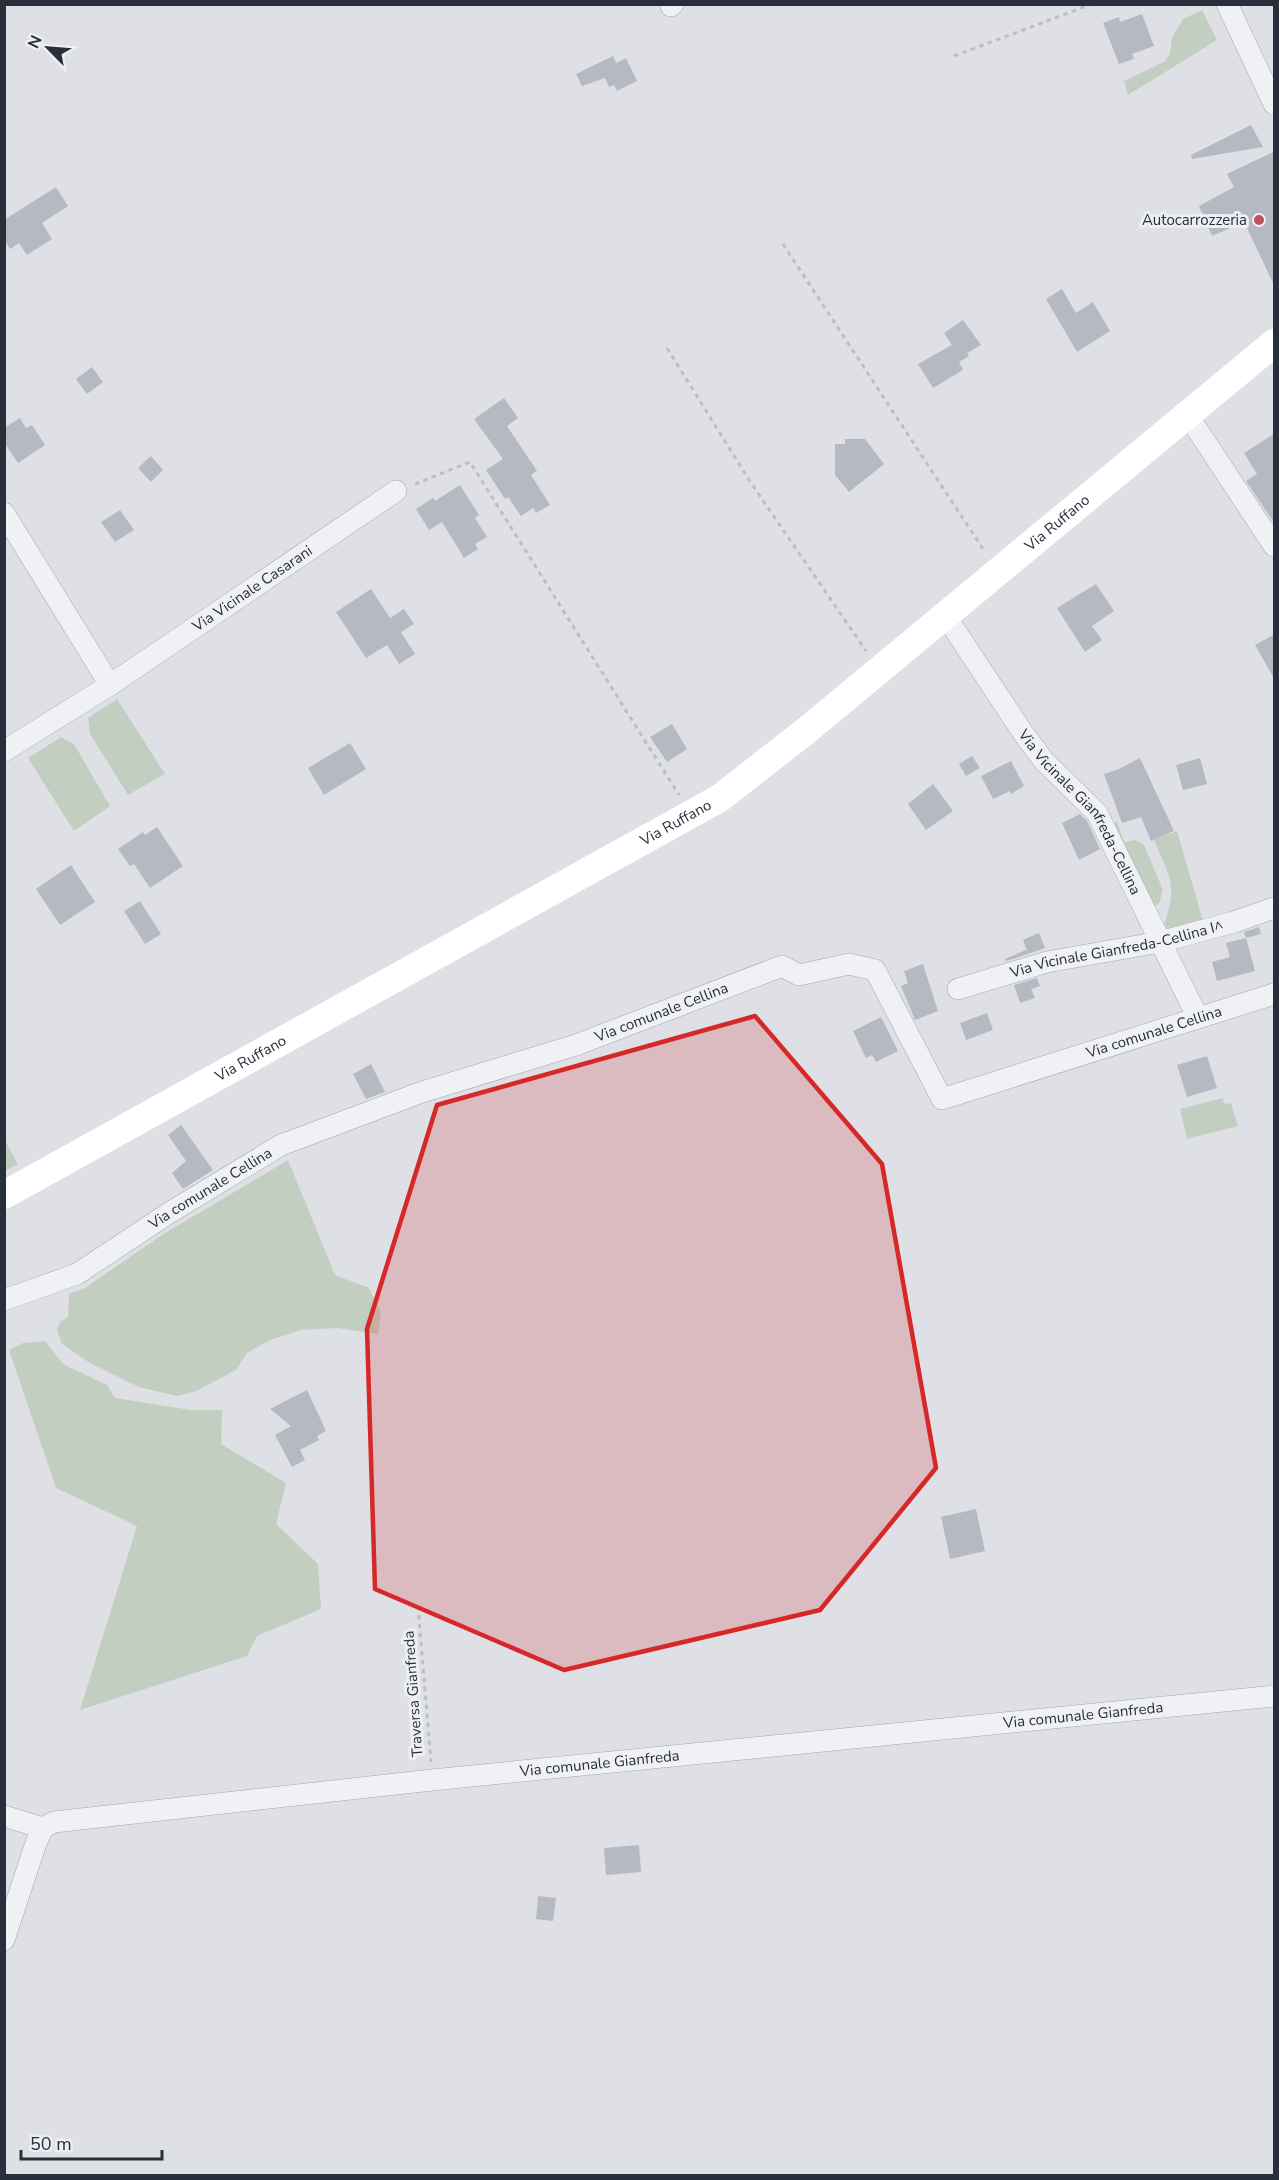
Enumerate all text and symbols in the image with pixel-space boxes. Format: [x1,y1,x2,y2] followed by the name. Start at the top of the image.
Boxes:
[18,18,78,78] north arrow
[23,32,48,52] text: N
[1142,210,1247,230] place label: Autocarrozzeria
[1252,213,1266,227] marker: Autocarrozzeria
[1020,490,1094,556] street label: Via Ruffano
[188,541,316,637] street label: Via Vicinale Casarani
[1013,725,1146,898] street label: Via Vicinale Gianfreda-Cellina
[636,795,715,851] street label: Via Ruffano
[1007,915,1226,983] street label: Via Vicinale Gianfreda-Cellina I^
[591,978,731,1047] street label: Via comunale Cellina
[1083,1001,1224,1063] street label: Via comunale Cellina
[211,1030,290,1087] street label: Via Ruffano
[144,1143,276,1234] street label: Via comunale Cellina
[399,1630,427,1758] street label: Traversa Gianfreda
[1001,1697,1164,1733] street label: Via comunale Gianfreda
[518,1745,681,1781] street label: Via comunale Gianfreda
[21,2123,162,2161] scale bar
[30,2132,72,2156] text: 50 m

